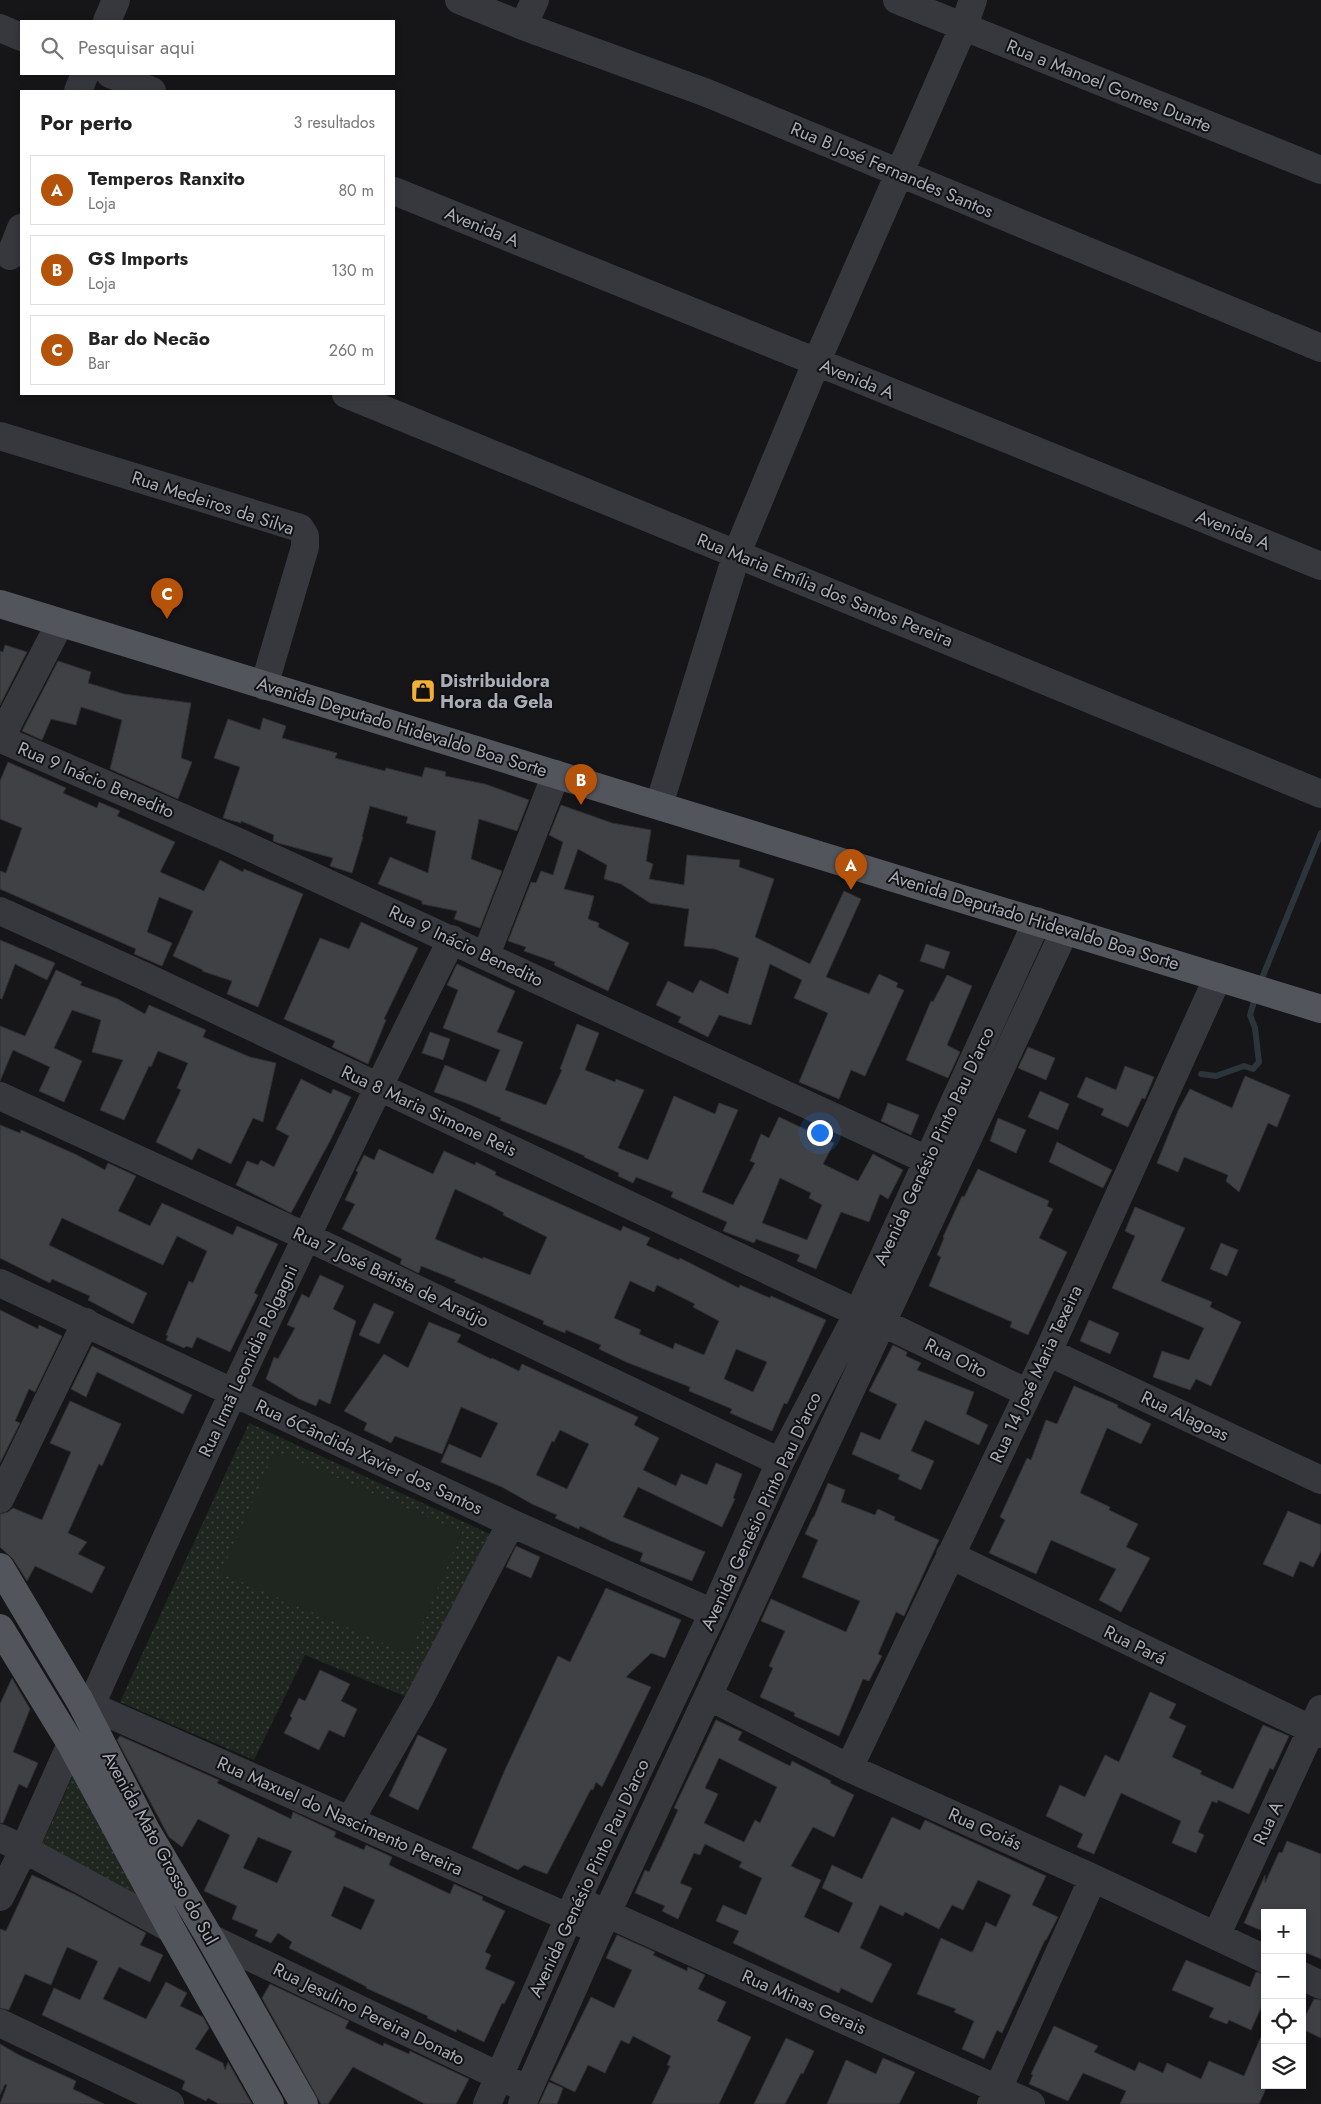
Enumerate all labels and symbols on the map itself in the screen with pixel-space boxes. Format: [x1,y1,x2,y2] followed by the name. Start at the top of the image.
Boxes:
[1003,33,1215,139] street label: Rua a Manoel Gomes Duarte
[787,115,997,225] street label: Rua B José Fernandes Santos
[441,200,523,254] street label: Avenida A
[816,352,898,406] street label: Avenida A
[128,464,298,542] street label: Rua Medeiros da Silva
[1192,503,1274,557] street label: Avenida A
[693,527,957,653] street label: Rua Maria Emília dos Santos Pereira
[151,578,183,619] pin: C
[440,668,553,715] place label: Distribuidora Hora da Gela
[254,670,550,784] street label: Avenida Deputado Hidevaldo Boa Sorte
[410,678,436,704] shop icon: Distribuidora Hora da Gela
[14,735,178,825] street label: Rua 9 Inácio Benedito
[565,764,597,805] pin: B
[835,849,867,890] pin: A
[886,863,1182,977] street label: Avenida Deputado Hidevaldo Boa Sorte
[385,899,548,993] street label: Rua 9 Inácio Benedito
[867,1022,1001,1269] street label: Avenida Genésio Pinto Pau D'arco
[337,1059,521,1163] street label: Rua 8 Maria Simone Reis
[807,1120,833,1146] your location
[289,1220,493,1334] street label: Rua 7 José Batista de Araújo
[192,1261,304,1461] street label: Rua Irmã Leonidia Polgagni
[983,1281,1089,1467] street label: Rua 14 José Maria Texeira
[920,1332,992,1384] street label: Rua Oito
[1137,1384,1233,1448] street label: Rua Alagoas
[694,1387,828,1634] street label: Avenida Genésio Pinto Pau D'arco
[251,1393,487,1521] street label: Rua 6Cândida Xavier dos Santos
[1099,1619,1171,1671] street label: Rua Pará
[96,1747,224,1949] street label: Avenida Mato Grosso do Sul
[213,1750,467,1882] street label: Rua Maxuel do Nascimento Pereira
[522,1754,656,2001] street label: Avenida Genésio Pinto Pau D'arco
[1247,1797,1289,1849] street label: Rua A
[944,1801,1026,1857] street label: Rua Goiás
[269,1956,469,2072] street label: Rua Jesulino Pereira Donato
[738,1963,870,2041] street label: Rua Minas Gerais

